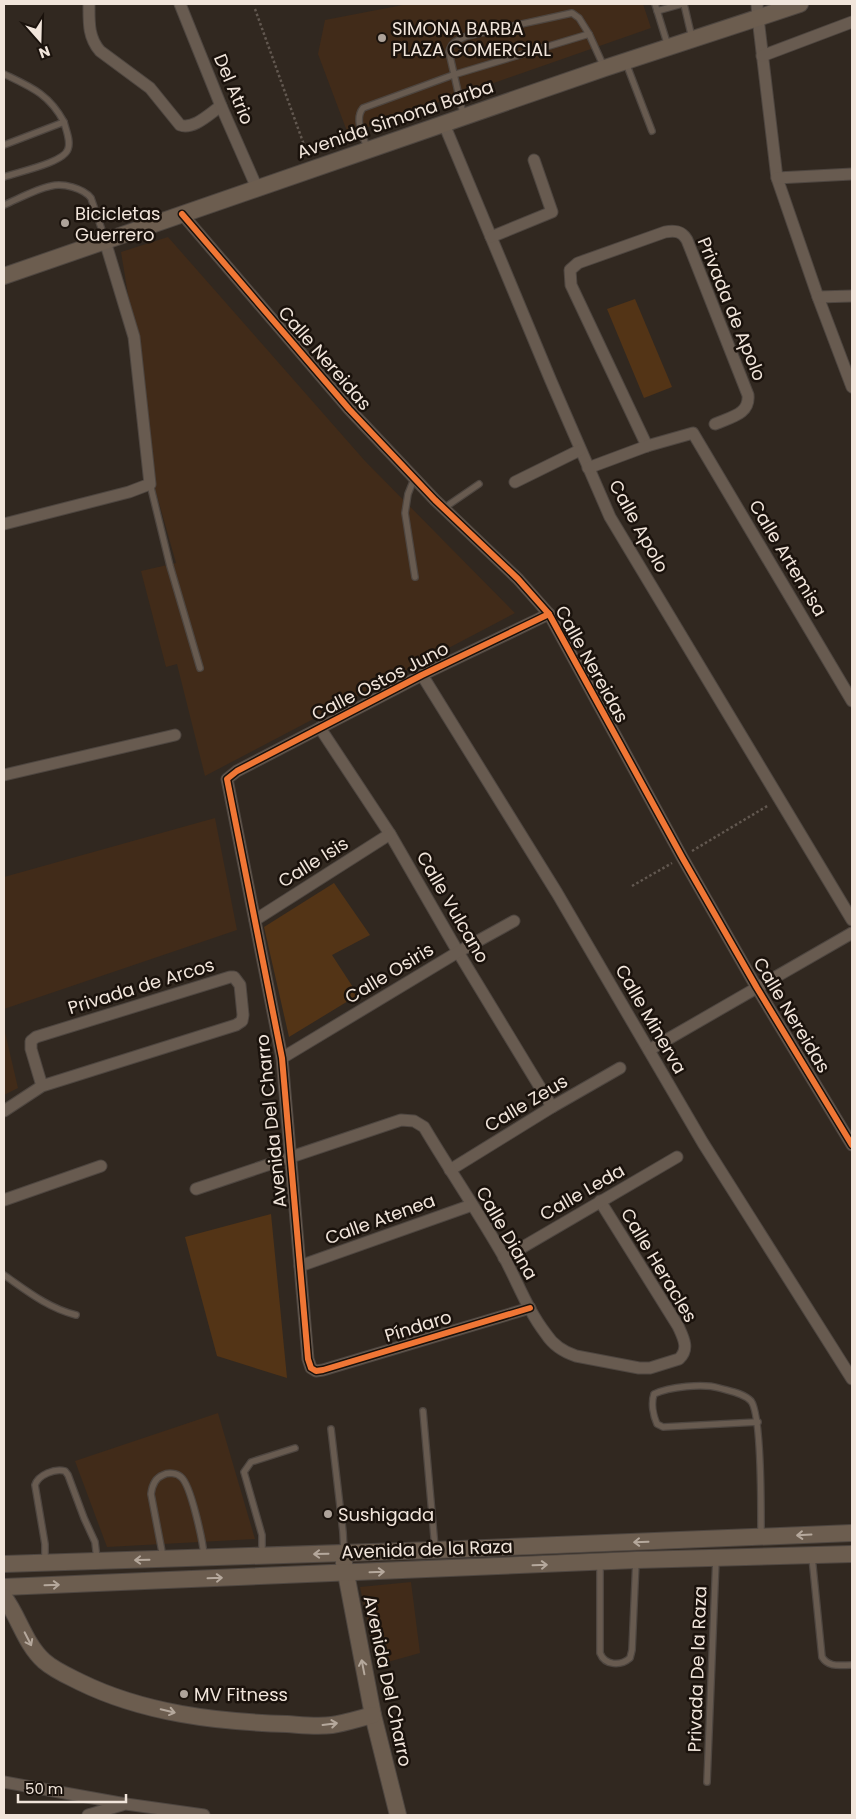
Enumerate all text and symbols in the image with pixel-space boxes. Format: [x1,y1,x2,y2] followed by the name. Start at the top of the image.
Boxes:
[15,15,65,65] north arrow
[392,16,551,62] place label: SIMONA BARBA PLAZA COMERCIAL
[376,32,388,44] marker: SIMONA BARBA PLAZA COMERCIAL
[36,41,53,63] text: N
[208,50,260,128] street label: Del Atrio
[293,74,497,164] street label: Avenida Simona Barba
[75,201,160,247] place label: Bicicletas Guerrero
[59,217,71,229] marker: Bicicletas Guerrero
[692,233,772,385] street label: Privada de Apolo
[273,300,377,416] street label: Calle Nereidas
[603,475,675,577] street label: Calle Apolo
[743,495,833,621] street label: Calle Artemisa
[549,601,635,727] street label: Calle Nereidas
[307,636,453,726] street label: Calle Ostos Juno
[273,831,353,893] street label: Calle Isis
[411,847,495,967] street label: Calle Vulcano
[340,937,438,1009] street label: Calle Osiris
[65,952,217,1020] street label: Privada de Arcos
[748,953,836,1077] street label: Calle Nereidas
[610,960,692,1078] street label: Calle Minerva
[249,1033,293,1209] street label: Avenida Del Charro
[480,1068,572,1138] street label: Calle Zeus
[535,1158,629,1226] street label: Calle Leda
[470,1182,544,1284] street label: Calle Diana
[321,1187,439,1251] street label: Calle Atenea
[615,1203,703,1327] street label: Calle Heracles
[381,1304,455,1348] street label: Píndaro
[338,1502,434,1527] place label: Sushigada
[322,1508,334,1520] marker: Sushigada
[796,1530,812,1540] one-way arrow
[341,1534,513,1564] street label: Avenida de la Raza
[633,1537,649,1546] one-way arrow
[314,1549,330,1559] one-way arrow
[134,1555,150,1565] one-way arrow
[531,1560,547,1569] one-way arrow
[369,1567,385,1576] one-way arrow
[207,1574,223,1583] one-way arrow
[44,1581,60,1590] one-way arrow
[682,1585,712,1753] street label: Privada De la Raza
[358,1593,418,1769] street label: Avenida Del Charro
[24,1631,33,1646] one-way arrow
[358,1659,368,1675] one-way arrow
[194,1682,288,1707] place label: MV Fitness
[178,1688,190,1700] marker: MV Fitness
[160,1707,176,1716] one-way arrow
[321,1719,337,1729] one-way arrow
[18,1772,125,1804] scale bar
[25,1778,63,1799] text: 50 m

